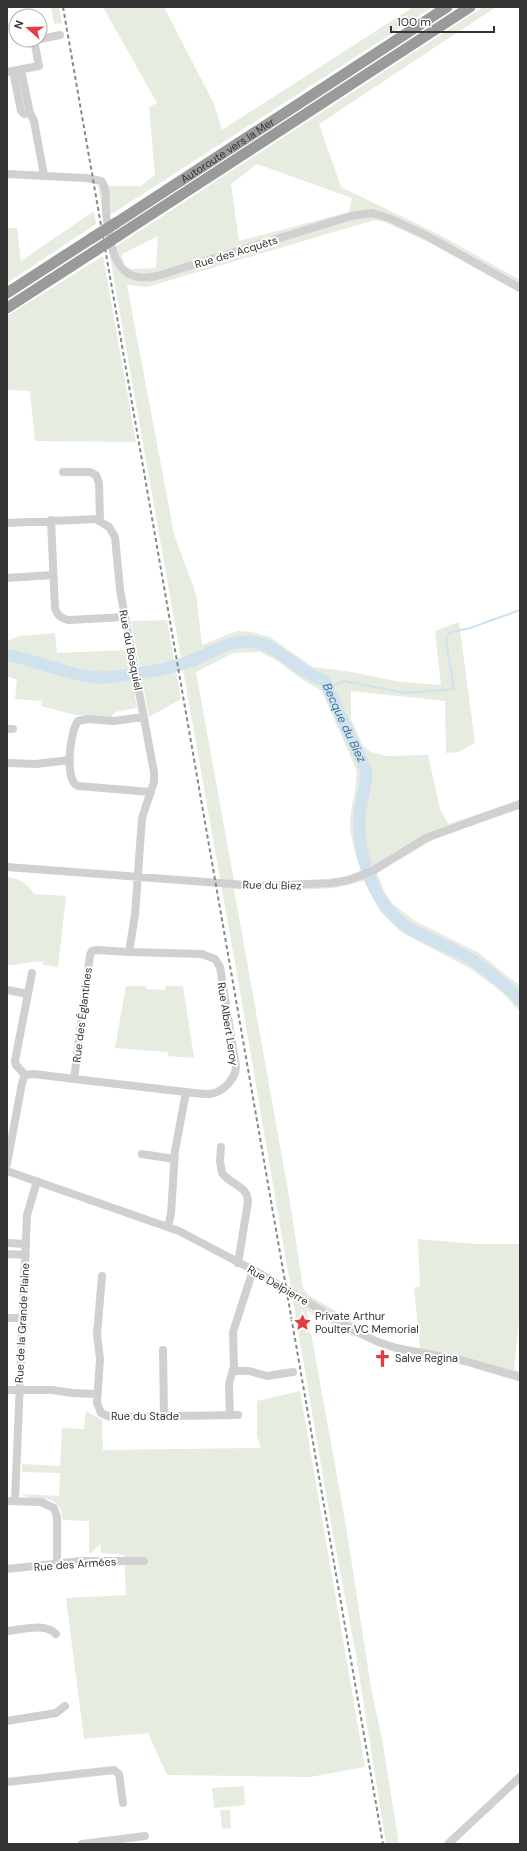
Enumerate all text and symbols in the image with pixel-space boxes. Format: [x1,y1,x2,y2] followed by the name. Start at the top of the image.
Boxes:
[8,8,48,48] north arrow
[391,8,494,34] scale bar
[397,14,431,30] text: 100 m
[11,18,27,31] text: N
[178,115,277,186] street label: Autoroute vers la Mer
[193,233,279,271] street label: Rue des Acquêts
[116,609,146,691] street label: Rue du Bosquiel
[319,680,370,765] water label: Becque du Biez
[243,877,301,893] street label: Rue du Biez
[69,967,95,1063] street label: Rue des Églantines
[215,981,241,1067] street label: Rue Albert Leroy
[245,1262,311,1308] street label: Rue Delpierre
[12,1263,32,1383] street label: Rue de la Grande Plaine
[315,1309,419,1336] place label: Private Arthur Poulter VC Memorial
[292,1312,312,1332] place icon: Private Arthur Poulter VC Memorial
[372,1348,392,1368] church icon: Salve Regina
[395,1351,458,1365] place label: Salve Regina
[111,1409,179,1423] street label: Rue du Stade
[33,1554,117,1574] street label: Rue des Armées

